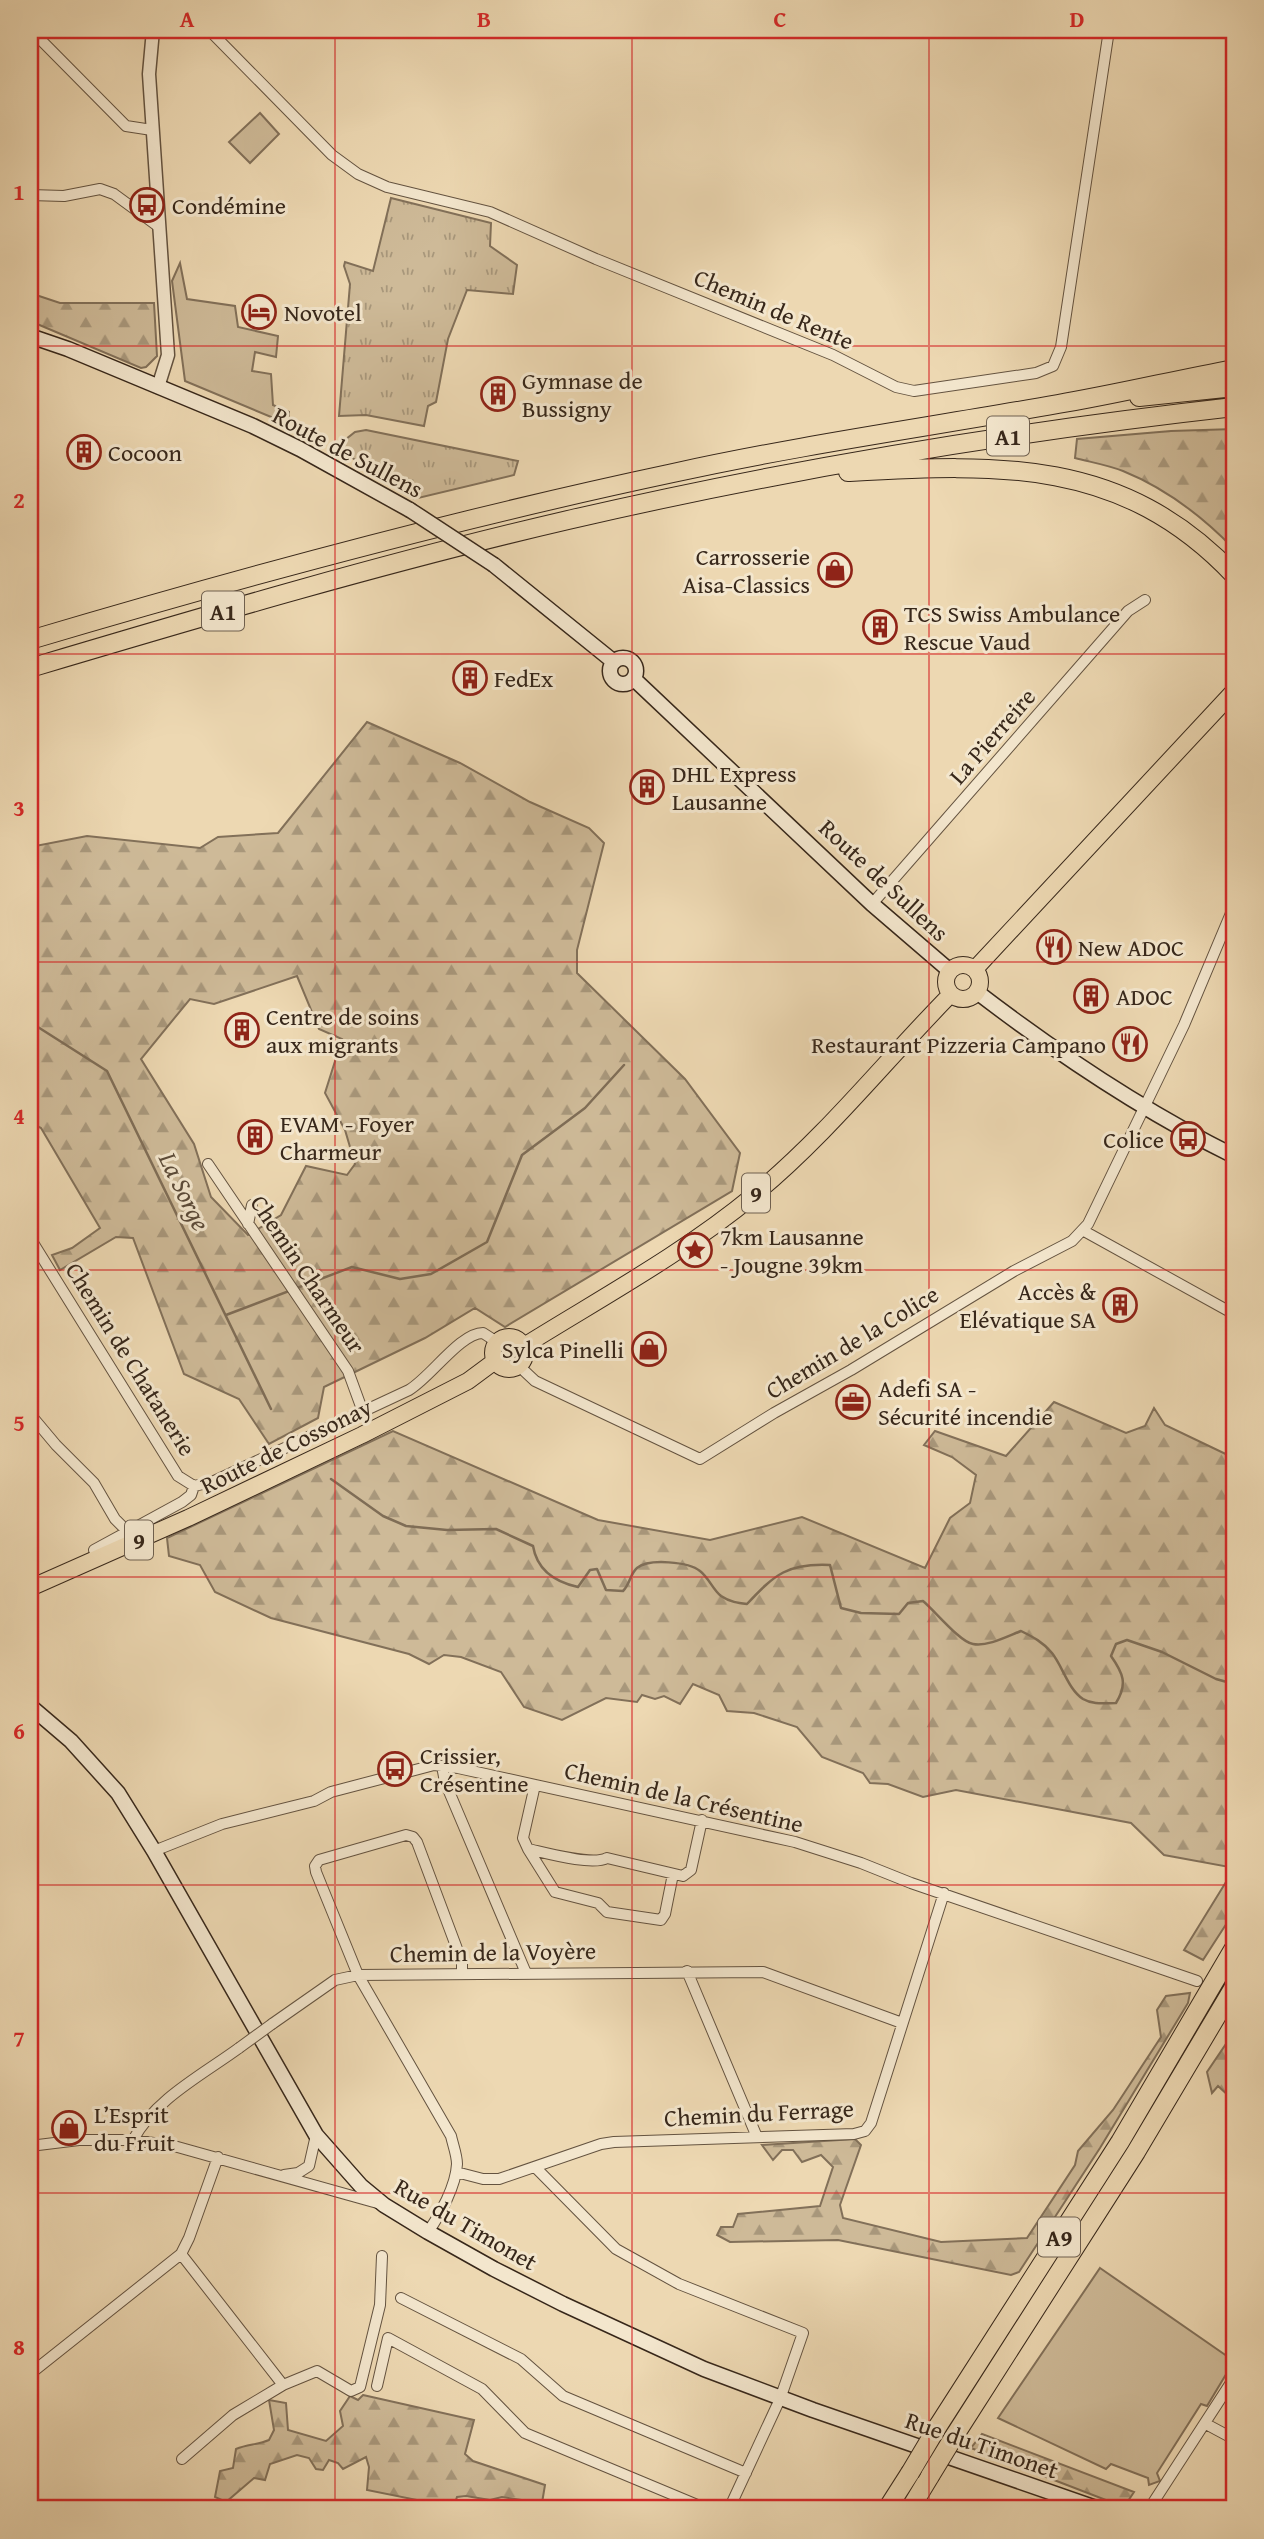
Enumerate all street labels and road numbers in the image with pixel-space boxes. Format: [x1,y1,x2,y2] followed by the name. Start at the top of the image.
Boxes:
[689,260,859,358] street label: Chemin de Rente
[267,398,429,506] street label: Route de Sullens
[987,416,1029,456] road number: A1
[202,592,244,631] road number: A1
[940,680,1044,792] street label: La Pierreire
[811,811,957,949] street label: Route de Sullens
[742,1174,770,1212] road number: 9
[242,1188,374,1360] street label: Chemin Charmeur
[57,1255,205,1463] street label: Chemin de Chatanerie
[759,1276,945,1408] street label: Chemin de la Colice
[194,1389,378,1503] street label: Route de Cossonay
[125,1520,153,1560] road number: 9
[561,1753,807,1841] street label: Chemin de la Crésentine
[390,1933,596,1971] street label: Chemin de la Voyère
[663,2091,855,2135] street label: Chemin du Ferrage
[388,2169,544,2279] street label: Rue du Timonet
[1038,2218,1080,2256] road number: A9
[901,2402,1064,2488] street label: Rue du Timonet

